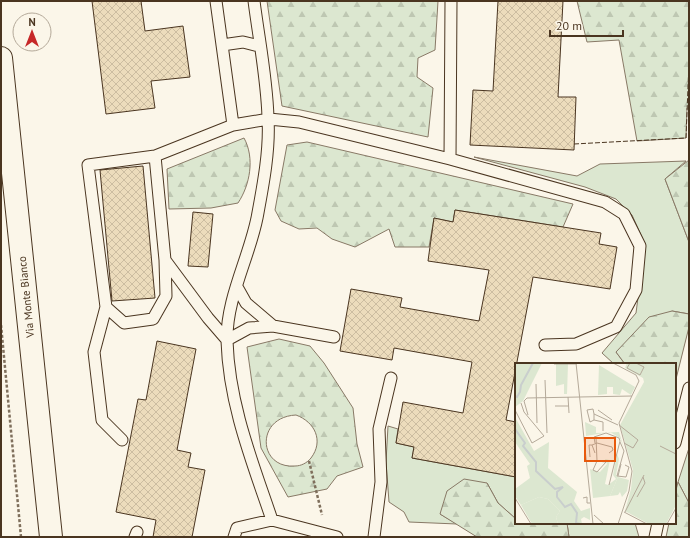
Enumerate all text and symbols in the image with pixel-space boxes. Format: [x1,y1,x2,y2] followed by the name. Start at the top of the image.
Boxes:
[12,12,52,52] north arrow
[550,12,623,38] scale bar
[28,15,36,29] text: N
[556,18,582,33] text: 20 m
[15,256,37,339] street label: Via Monte Bianco
[515,363,676,524] inset map

